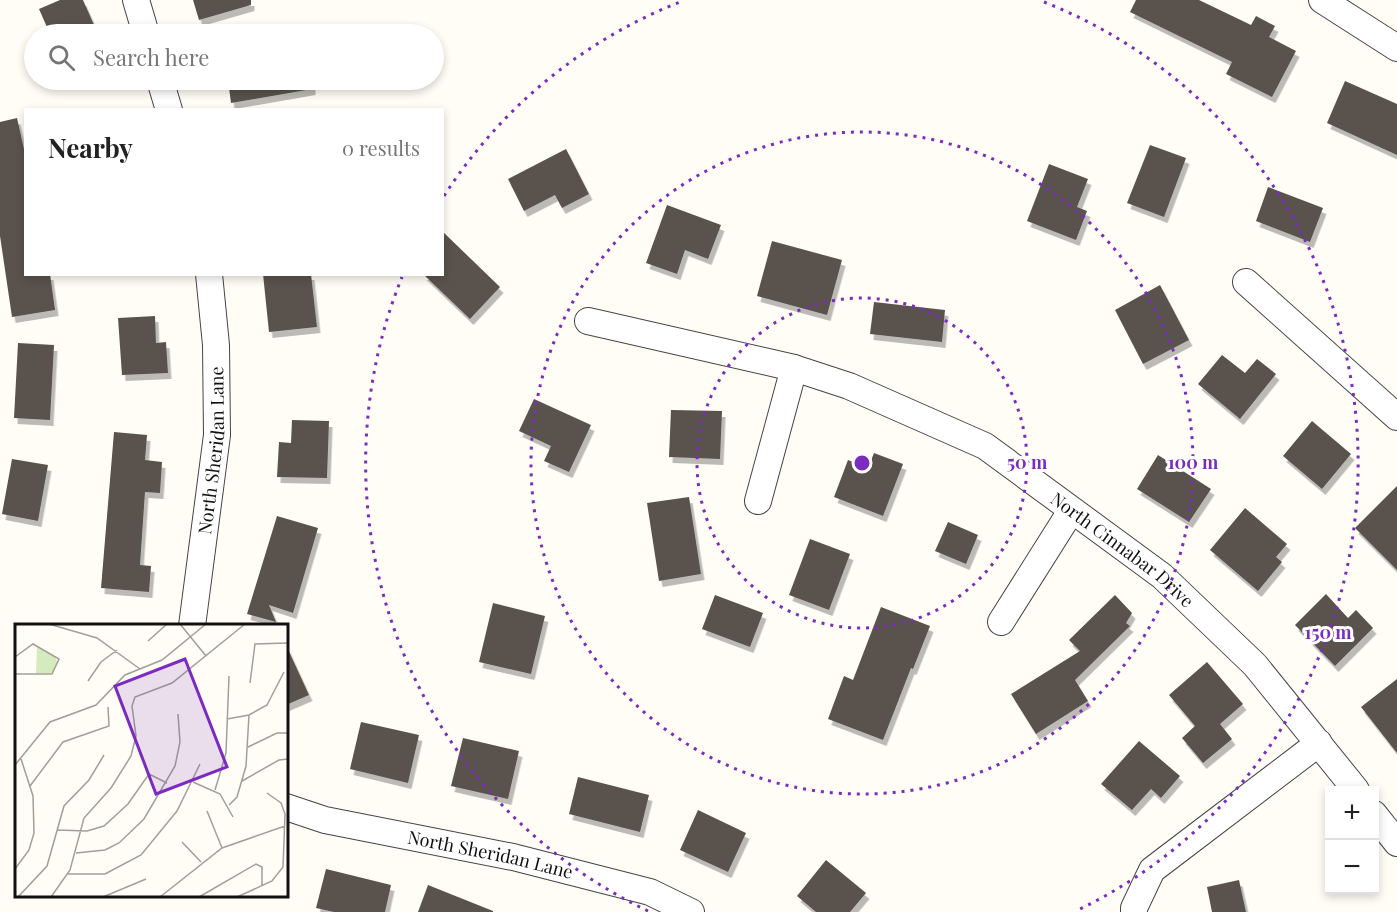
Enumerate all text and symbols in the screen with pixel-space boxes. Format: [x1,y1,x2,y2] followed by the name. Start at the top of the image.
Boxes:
[24,24,444,90] search box
[45,41,78,74] icon: search
[93,42,209,72] text: Search here
[48,130,133,165] text: Nearby
[342,134,420,161] text: 0 results
[192,366,230,536] street label: North Sheridan Lane
[1007,450,1048,474] text: 50 m
[1168,450,1219,474] text: 100 m
[852,453,872,473] centre of rings
[1046,486,1199,612] street label: North Cinnabar Drive
[1304,620,1352,644] text: 150 m
[15,624,288,897] inset map
[1325,786,1379,894] map controls
[1325,786,1379,840] button: +
[406,825,576,884] street label: North Sheridan Lane
[1325,840,1379,894] button: −

